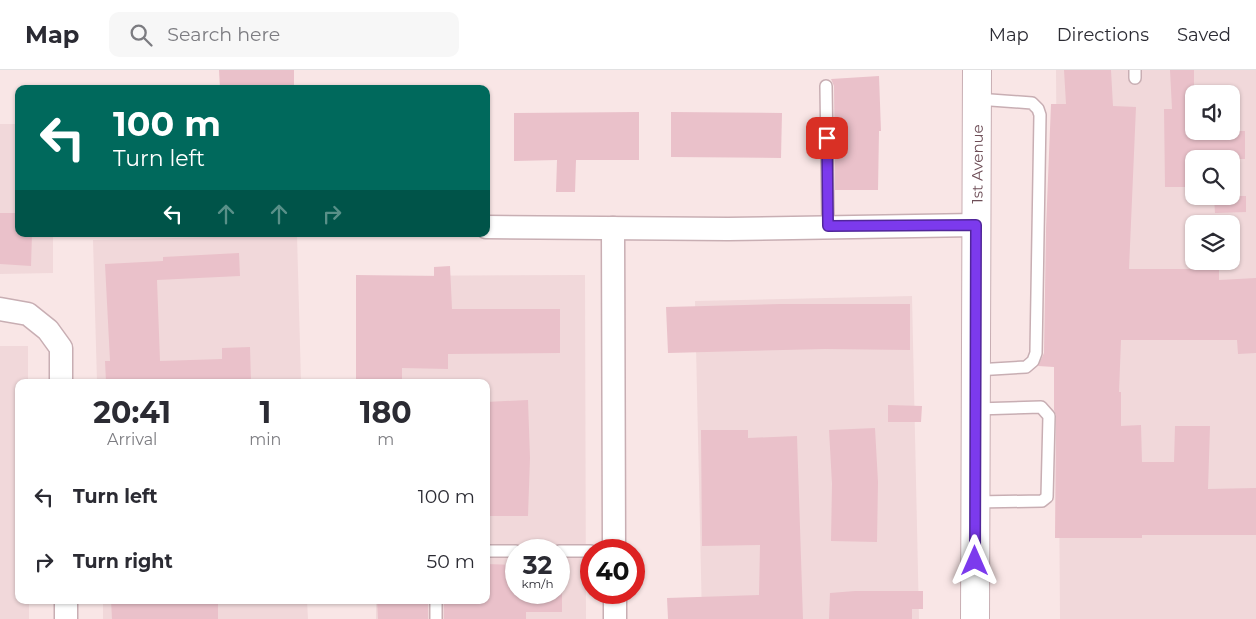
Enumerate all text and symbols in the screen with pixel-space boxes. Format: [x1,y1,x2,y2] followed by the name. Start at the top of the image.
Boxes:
[109,12,459,57] search box
[25,20,79,49] text: Map
[127,21,155,49] icon: search
[167,23,280,46] text: Search here
[989,24,1029,46] text: Map
[1057,24,1149,46] text: Directions
[1177,24,1231,46] text: Saved
[1185,85,1240,270] map controls
[1185,85,1240,140] button: sound
[113,102,221,145] text: 100 m
[30,105,95,170] icon: left
[806,117,848,159] pin
[813,124,841,152] icon: arrive
[967,124,986,204] street label: 1st Avenue
[113,145,205,172] text: Turn left
[1185,150,1240,205] button: search
[159,200,187,228] icon: left
[212,200,240,228] icon: ahead
[265,200,293,228] icon: ahead
[318,200,346,228] icon: right
[1185,215,1240,270] button: layers
[93,394,171,431] text: 20:41
[259,394,271,431] text: 1
[360,394,412,431] text: 180
[107,430,157,449] text: Arrival
[249,430,281,449] text: min
[377,430,394,449] text: m
[30,483,58,511] icon: left
[73,485,158,508] text: Turn left
[418,485,475,508] text: 100 m
[948,534,1000,586] position arrow
[580,539,645,604] speed limit sign: 40
[30,548,58,576] icon: right
[73,550,173,573] text: Turn right
[427,550,475,573] text: 50 m
[523,550,552,580] text: 32
[521,576,554,591] text: km/h

